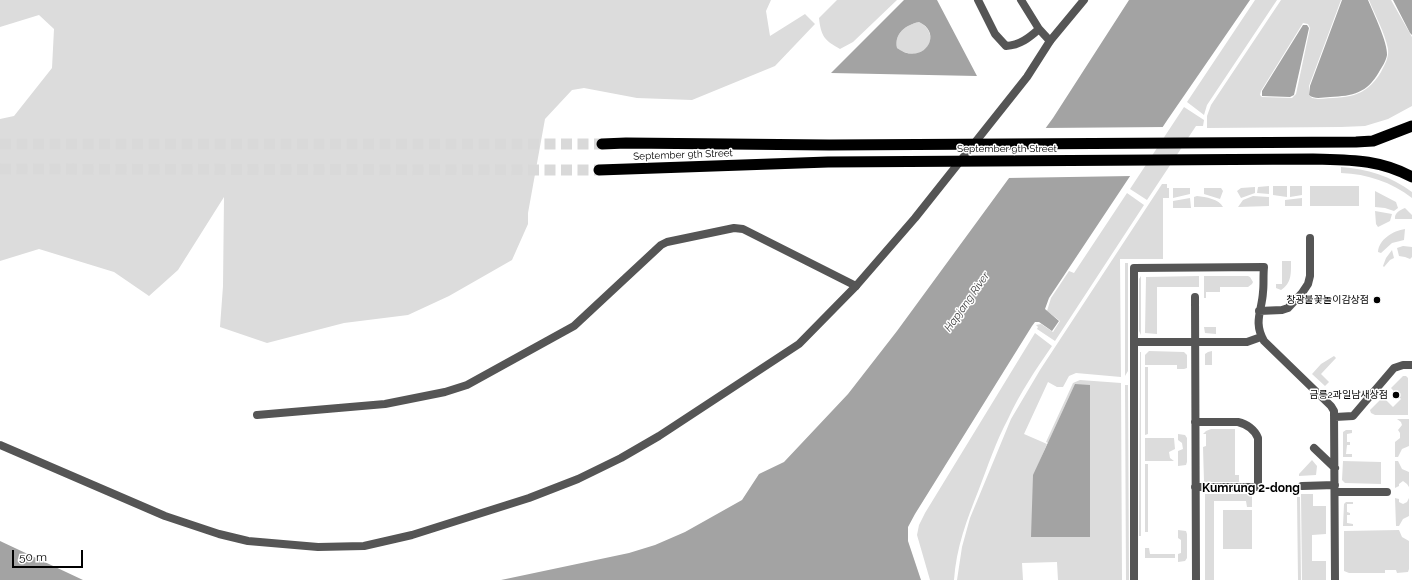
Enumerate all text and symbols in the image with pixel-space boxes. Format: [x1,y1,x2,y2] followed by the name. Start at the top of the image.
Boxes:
[957,143,1057,155] street label: September 9th Street
[633,147,733,163] street label: September 9th Street
[942,270,992,334] water label: Hapjang River
[1286,294,1369,306] place label: 창광불꽃놀이감상점
[1372,295,1382,305] marker: 창광불꽃놀이감상점
[1309,389,1388,401] place label: 금릉2과일남새상점
[1391,390,1401,400] marker: 금릉2과일남새상점
[1202,481,1300,495] district label: Kumrung 2-dong
[14,542,85,568] scale bar
[19,550,47,564] text: 50 m

